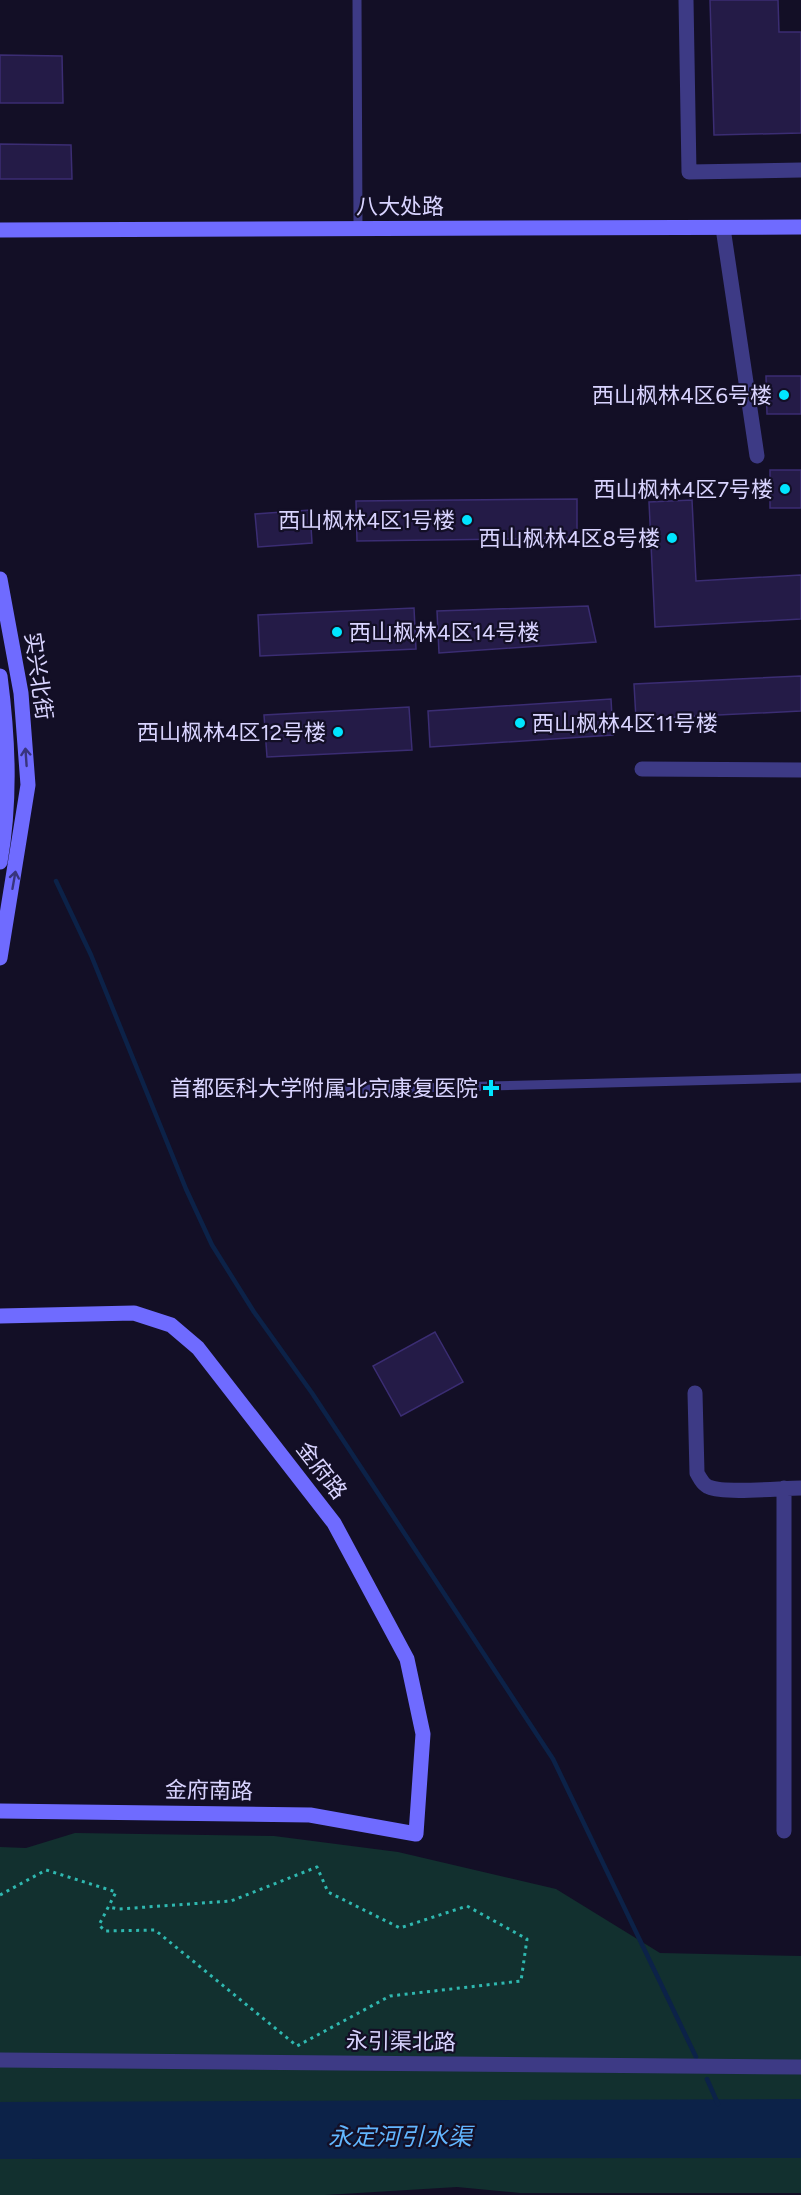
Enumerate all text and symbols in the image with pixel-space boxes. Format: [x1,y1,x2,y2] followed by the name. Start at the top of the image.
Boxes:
[356,193,444,220] street label: 八大处路
[592,382,772,409] place label: 西山枫林4区6号楼
[777,388,791,402] marker: 西山枫林4区6号楼
[594,476,773,503] place label: 西山枫林4区7号楼
[778,482,792,496] marker: 西山枫林4区7号楼
[278,507,455,534] place label: 西山枫林4区1号楼
[460,513,474,527] marker: 西山枫林4区1号楼
[479,525,660,552] place label: 西山枫林4区8号楼
[665,531,679,545] marker: 西山枫林4区8号楼
[349,619,539,646] place label: 西山枫林4区14号楼
[330,625,344,639] marker: 西山枫林4区14号楼
[19,631,58,722] street label: 实兴北街
[532,710,718,737] place label: 西山枫林4区11号楼
[513,716,527,730] marker: 西山枫林4区11号楼
[137,719,326,746] place label: 西山枫林4区12号楼
[331,725,345,739] marker: 西山枫林4区12号楼
[21,748,32,768] one-way arrow
[9,870,20,890] one-way arrow
[170,1075,478,1102] place label: 首都医科大学附属北京康复医院
[482,1079,500,1097] marker: 首都医科大学附属北京康复医院
[291,1436,353,1505] street label: 金府路
[165,1776,253,1805] street label: 金府南路
[346,2027,456,2056] street label: 永引渠北路
[328,2122,475,2151] water label: 永定河引水渠

